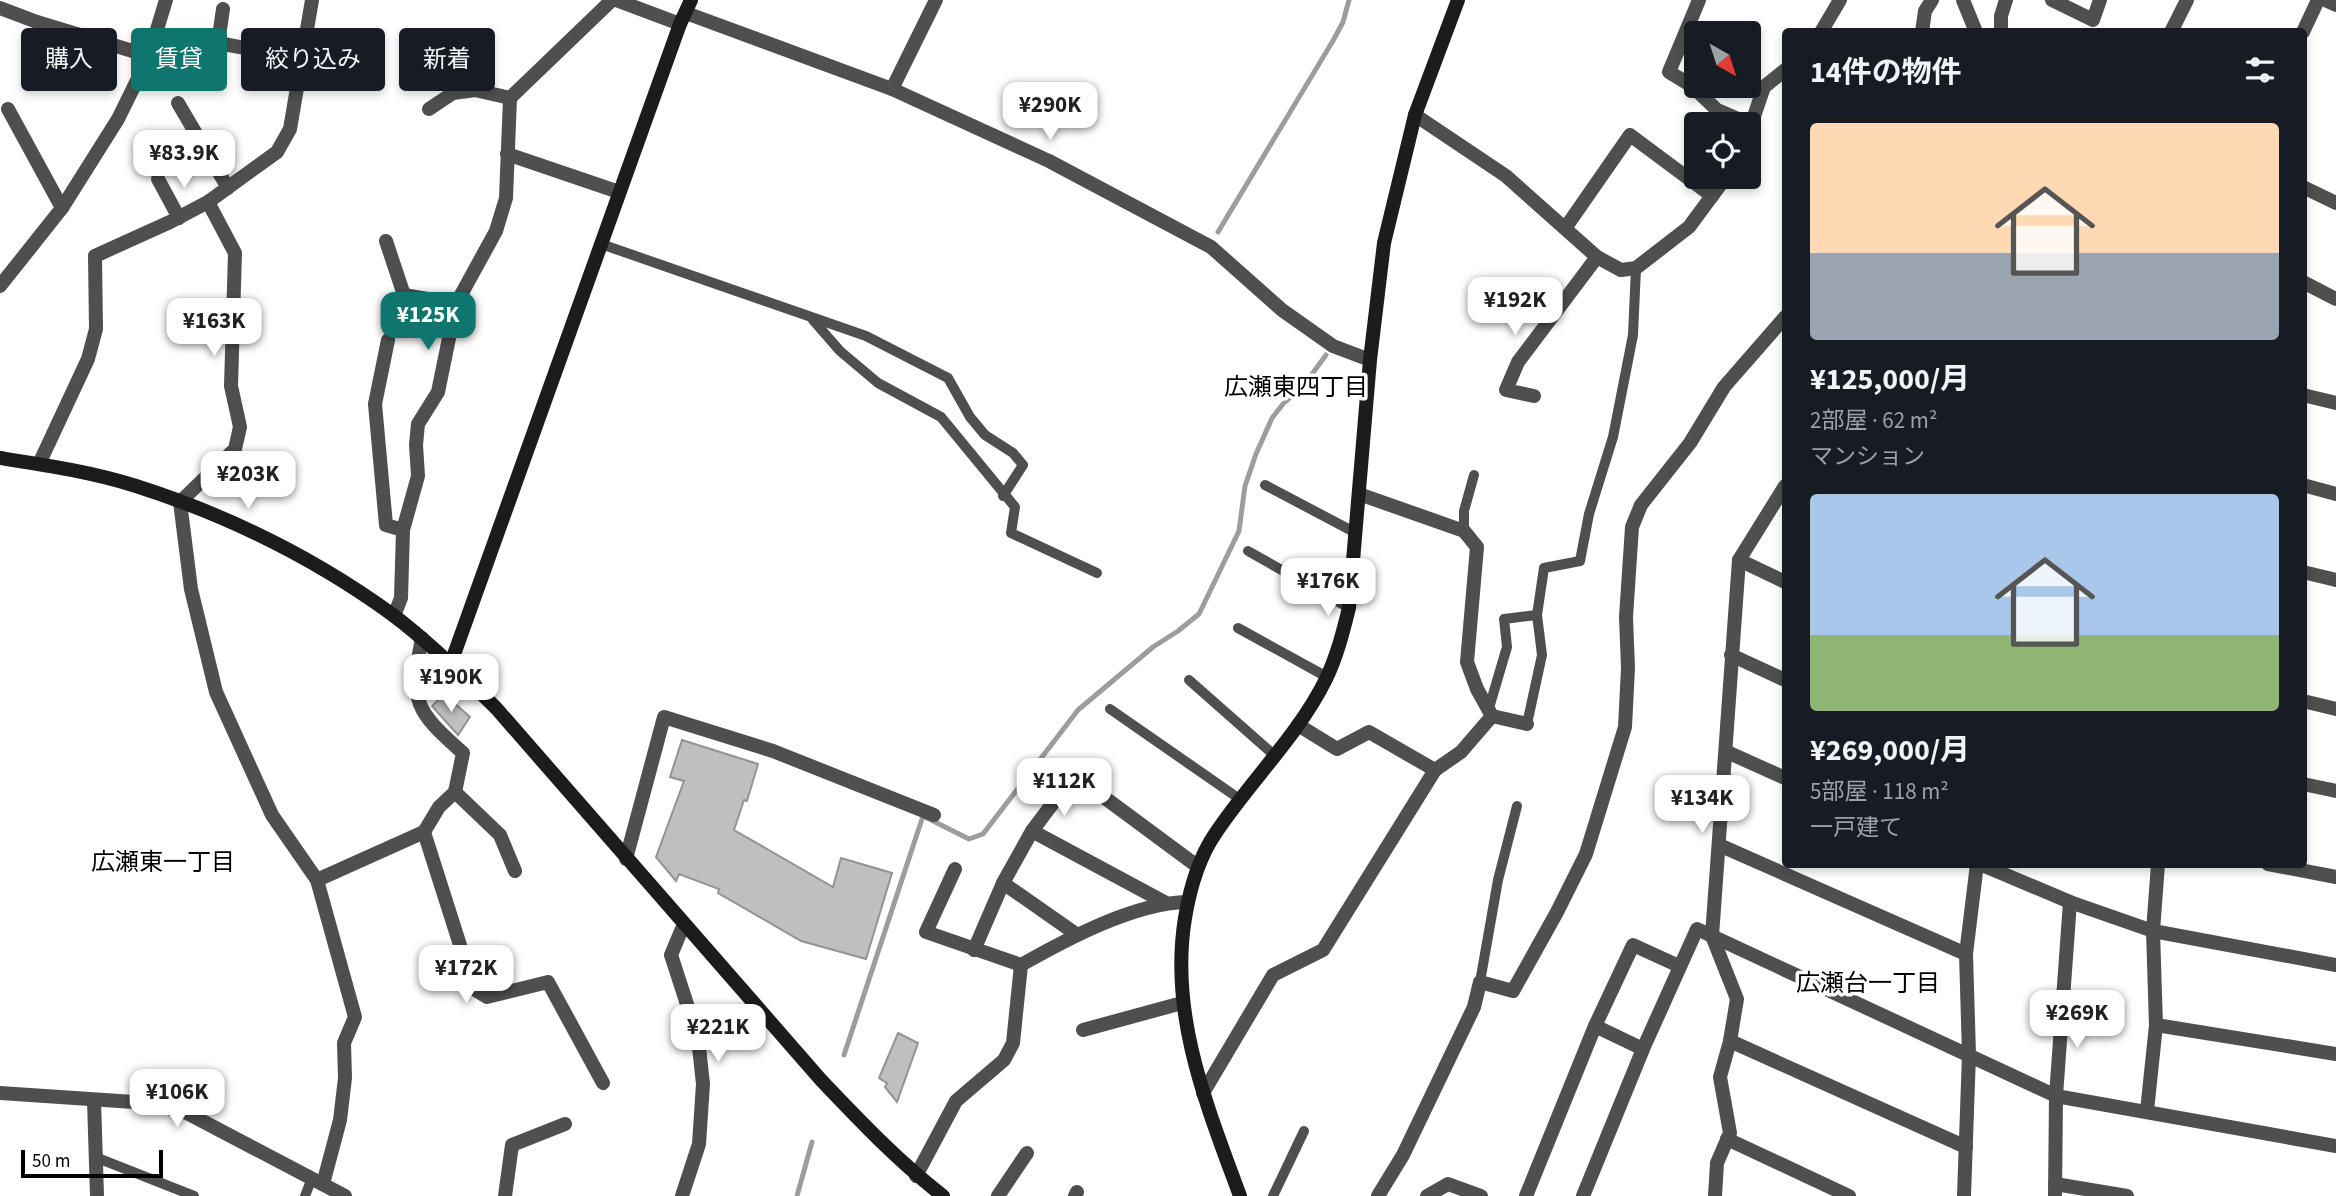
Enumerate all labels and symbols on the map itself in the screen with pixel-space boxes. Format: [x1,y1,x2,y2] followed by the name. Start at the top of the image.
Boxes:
[1684,21,1760,98] north arrow
[1001,82,1099,142] pin: ¥290K
[127,130,241,190] pin: ¥83.9K
[1466,278,1564,337] pin: ¥192K
[379,292,477,352] pin: ¥125K
[165,298,263,358] pin: ¥163K
[1224,370,1368,405] district label: 広瀬東四丁目
[199,452,297,511] pin: ¥203K
[1279,558,1377,618] pin: ¥176K
[402,654,500,714] pin: ¥190K
[1015,758,1113,818] pin: ¥112K
[1653,776,1751,835] pin: ¥134K
[91,845,235,880] district label: 広瀬東一丁目
[417,946,515,1005] pin: ¥172K
[1796,966,1940,1001] district label: 広瀬台一丁目
[2028,990,2126,1050] pin: ¥269K
[669,1004,767,1064] pin: ¥221K
[128,1070,226,1129] pin: ¥106K
[21,1147,163,1179] scale bar

